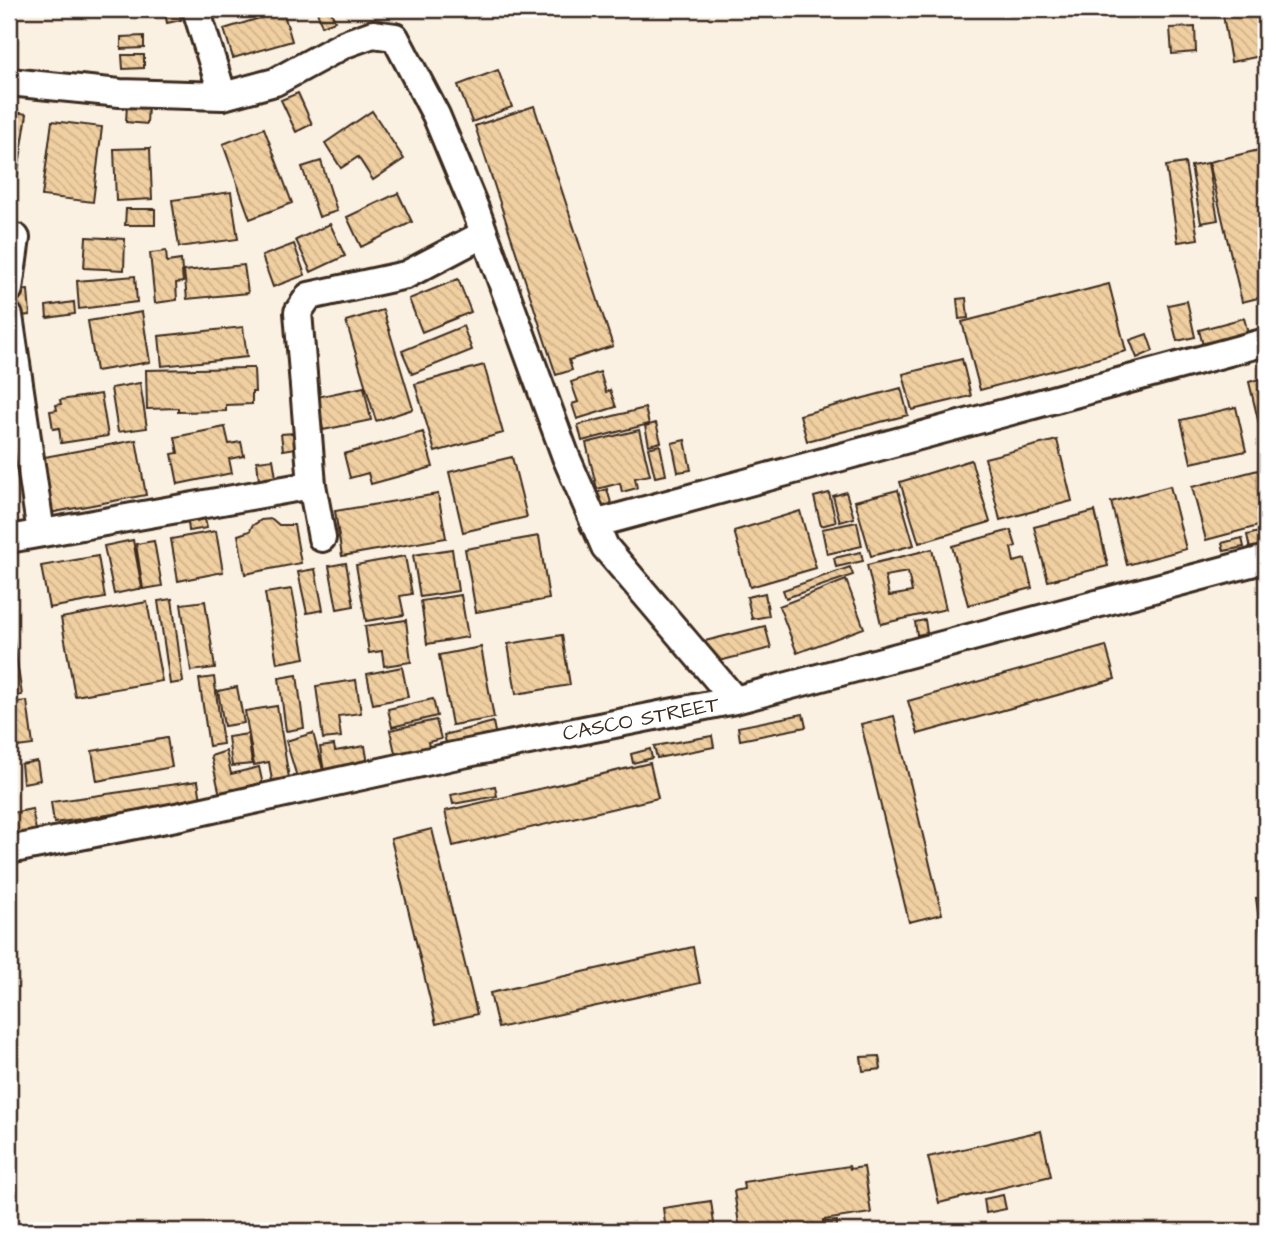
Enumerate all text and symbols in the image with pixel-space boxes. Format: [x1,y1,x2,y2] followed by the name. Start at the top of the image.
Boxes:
[560,689,723,748] street label: CASCO STREET

